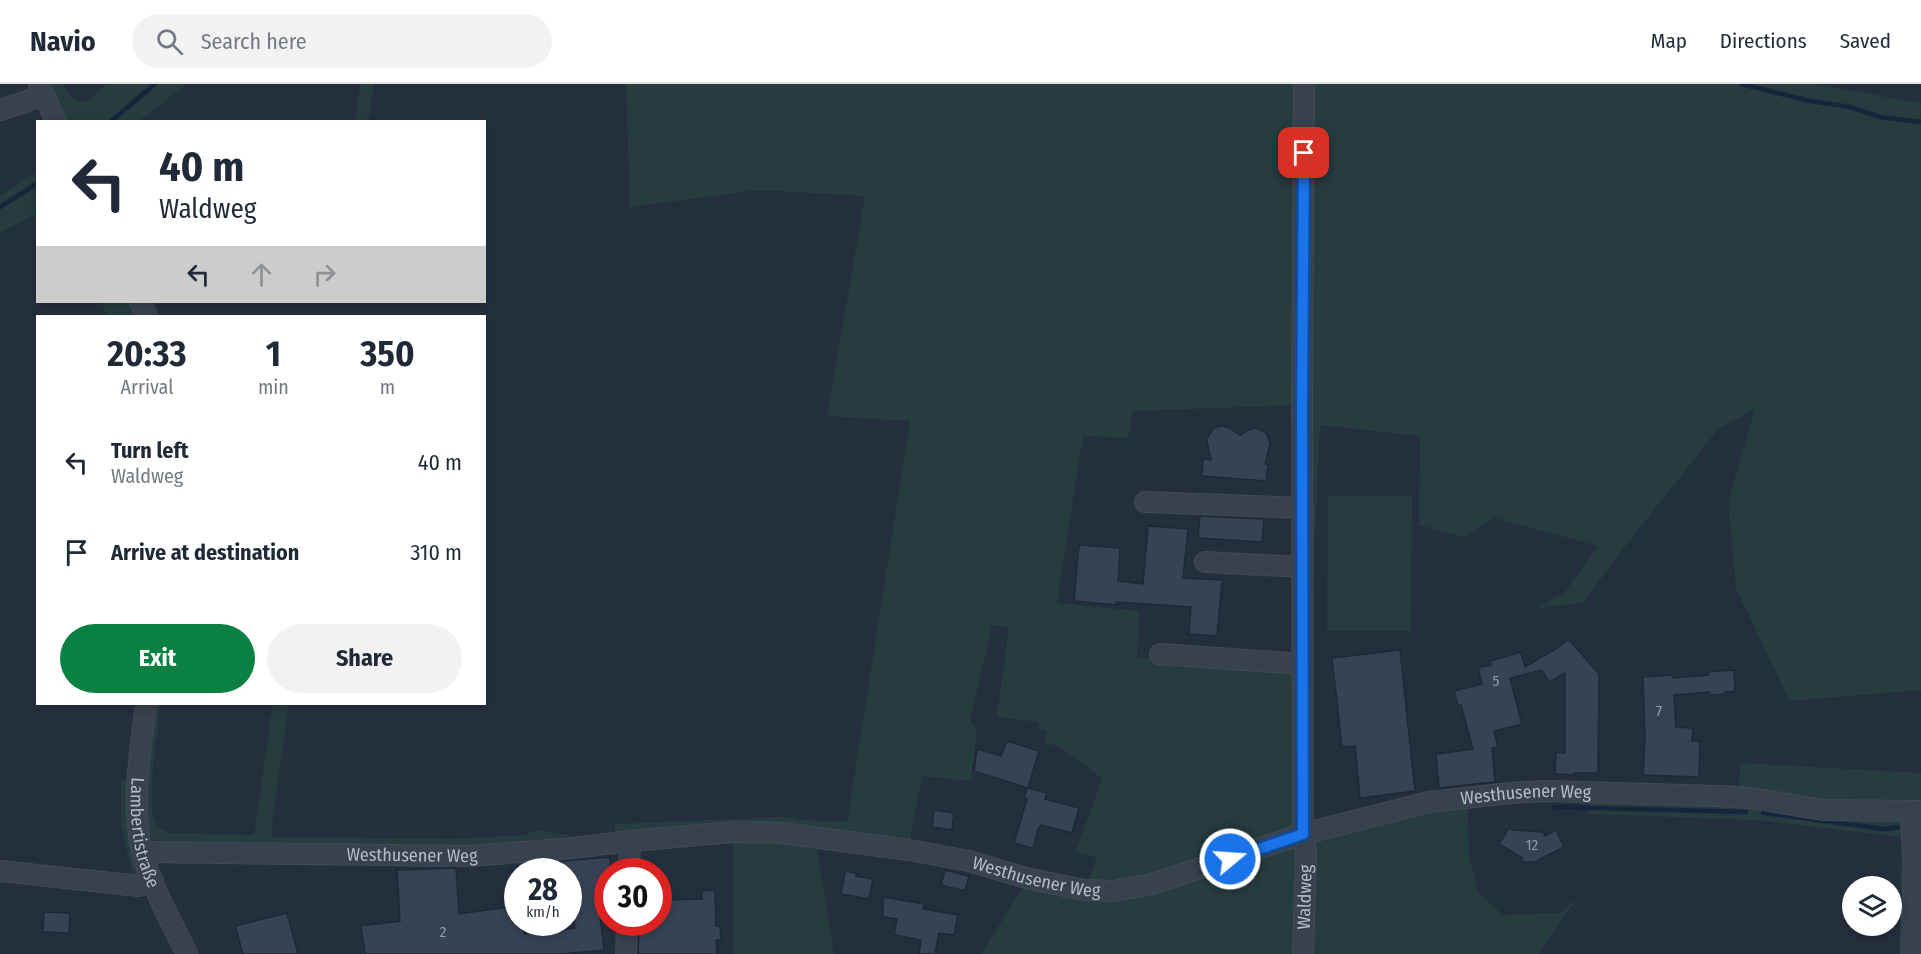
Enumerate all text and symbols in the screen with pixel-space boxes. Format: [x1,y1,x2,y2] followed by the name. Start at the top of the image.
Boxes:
[132,14,552,68] search box
[30,25,96,58] text: Navio
[153,25,186,58] icon: search
[201,28,307,55] text: Search here
[1650,28,1687,54] text: Map
[1720,28,1807,54] text: Directions
[1840,28,1891,54] text: Saved
[1278,127,1329,178] pin
[1287,136,1320,169] icon: arrive
[159,142,244,192] text: 40 m
[60,144,138,222] icon: left
[159,193,257,225] text: Waldweg
[182,258,215,291] icon: left
[245,258,278,291] icon: ahead
[308,258,341,291] icon: right
[107,332,187,376] text: 20:33
[266,332,281,376] text: 1
[360,332,415,376] text: 350
[120,375,173,399] text: Arrival
[258,375,289,399] text: min
[380,375,395,399] text: m
[111,437,189,464] text: Turn left
[60,446,93,479] icon: left
[418,449,462,476] text: 40 m
[111,464,183,488] text: Waldweg
[60,536,93,569] icon: arrive
[111,539,299,566] text: Arrive at destination
[410,539,462,566] text: 310 m
[60,624,255,693] button: Exit
[267,624,462,693] button: Share
[1493,672,1500,690] house number: 5
[1656,702,1662,720] house number: 7
[126,777,165,891] street label: Lambertistraße
[1459,780,1592,809] street label: Westhusener Weg
[1198,827,1262,891] position arrow
[1526,836,1539,854] house number: 12
[346,844,479,867] street label: Westhusener Weg
[970,852,1101,902] street label: Westhusener Weg
[594,858,672,936] speed limit sign: 30
[1293,864,1317,930] street label: Waldweg
[528,872,558,908] text: 28
[1842,876,1902,936] map controls
[1842,876,1902,936] button: layers
[526,903,560,921] text: km/h
[440,923,447,941] house number: 2

